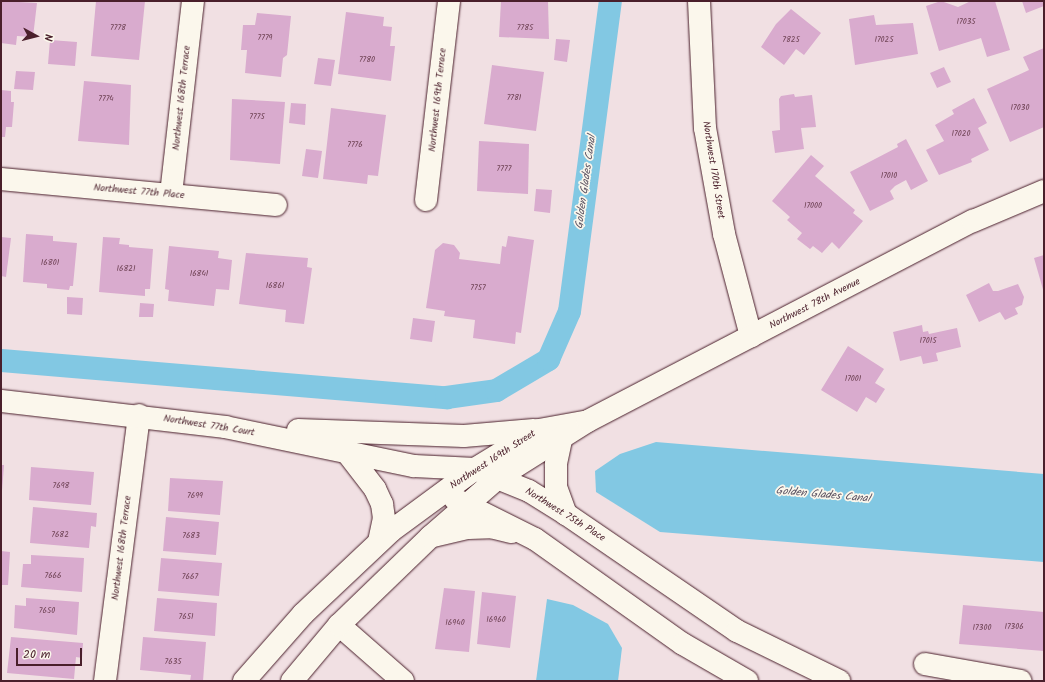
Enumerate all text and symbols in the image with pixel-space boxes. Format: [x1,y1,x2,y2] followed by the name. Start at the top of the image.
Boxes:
[16,16,56,56] north arrow
[956,17,976,27] house number: 17035
[110,23,126,33] house number: 7778
[517,23,533,33] house number: 7785
[39,33,57,42] text: N
[258,33,272,43] house number: 7779
[782,35,800,45] house number: 7825
[874,35,894,45] house number: 17025
[171,45,193,151] street label: Northwest 168th Terrace
[427,48,449,152] street label: Northwest 169th Terrace
[359,55,375,65] house number: 7780
[507,93,521,103] house number: 7781
[98,94,114,104] house number: 7774
[1011,103,1029,113] house number: 17030
[249,112,265,122] house number: 7775
[699,120,727,220] street label: Northwest 170th Street
[952,129,970,139] house number: 17020
[573,134,599,230] water label: Golden Glades Canal
[347,140,363,150] house number: 7776
[497,164,511,174] house number: 7777
[881,171,897,181] house number: 17010
[93,182,185,202] street label: Northwest 77th Place
[804,201,822,211] house number: 17000
[41,258,59,268] house number: 16801
[117,264,135,274] house number: 16821
[190,269,208,279] house number: 16841
[767,276,863,332] street label: Northwest 78th Avenue
[266,281,284,291] house number: 16861
[470,283,486,293] house number: 7757
[919,336,937,346] house number: 17015
[845,374,861,384] house number: 17001
[163,413,255,439] street label: Northwest 77th Court
[448,428,538,492] street label: Northwest 169th Street
[53,481,69,491] house number: 7698
[775,484,871,506] water label: Golden Glades Canal
[523,486,607,544] street label: Northwest 75th Place
[187,491,203,501] house number: 7699
[110,495,134,601] street label: Northwest 168th Terrace
[51,530,69,540] house number: 7682
[182,531,200,541] house number: 7683
[44,571,62,581] house number: 7666
[182,572,198,582] house number: 7667
[39,606,55,616] house number: 7650
[179,612,193,622] house number: 7651
[486,615,506,625] house number: 16960
[445,618,465,628] house number: 16940
[1004,622,1024,632] house number: 17306
[973,623,991,633] house number: 17300
[18,640,84,666] scale bar
[23,645,50,664] text: 20 m
[165,657,181,667] house number: 7635

